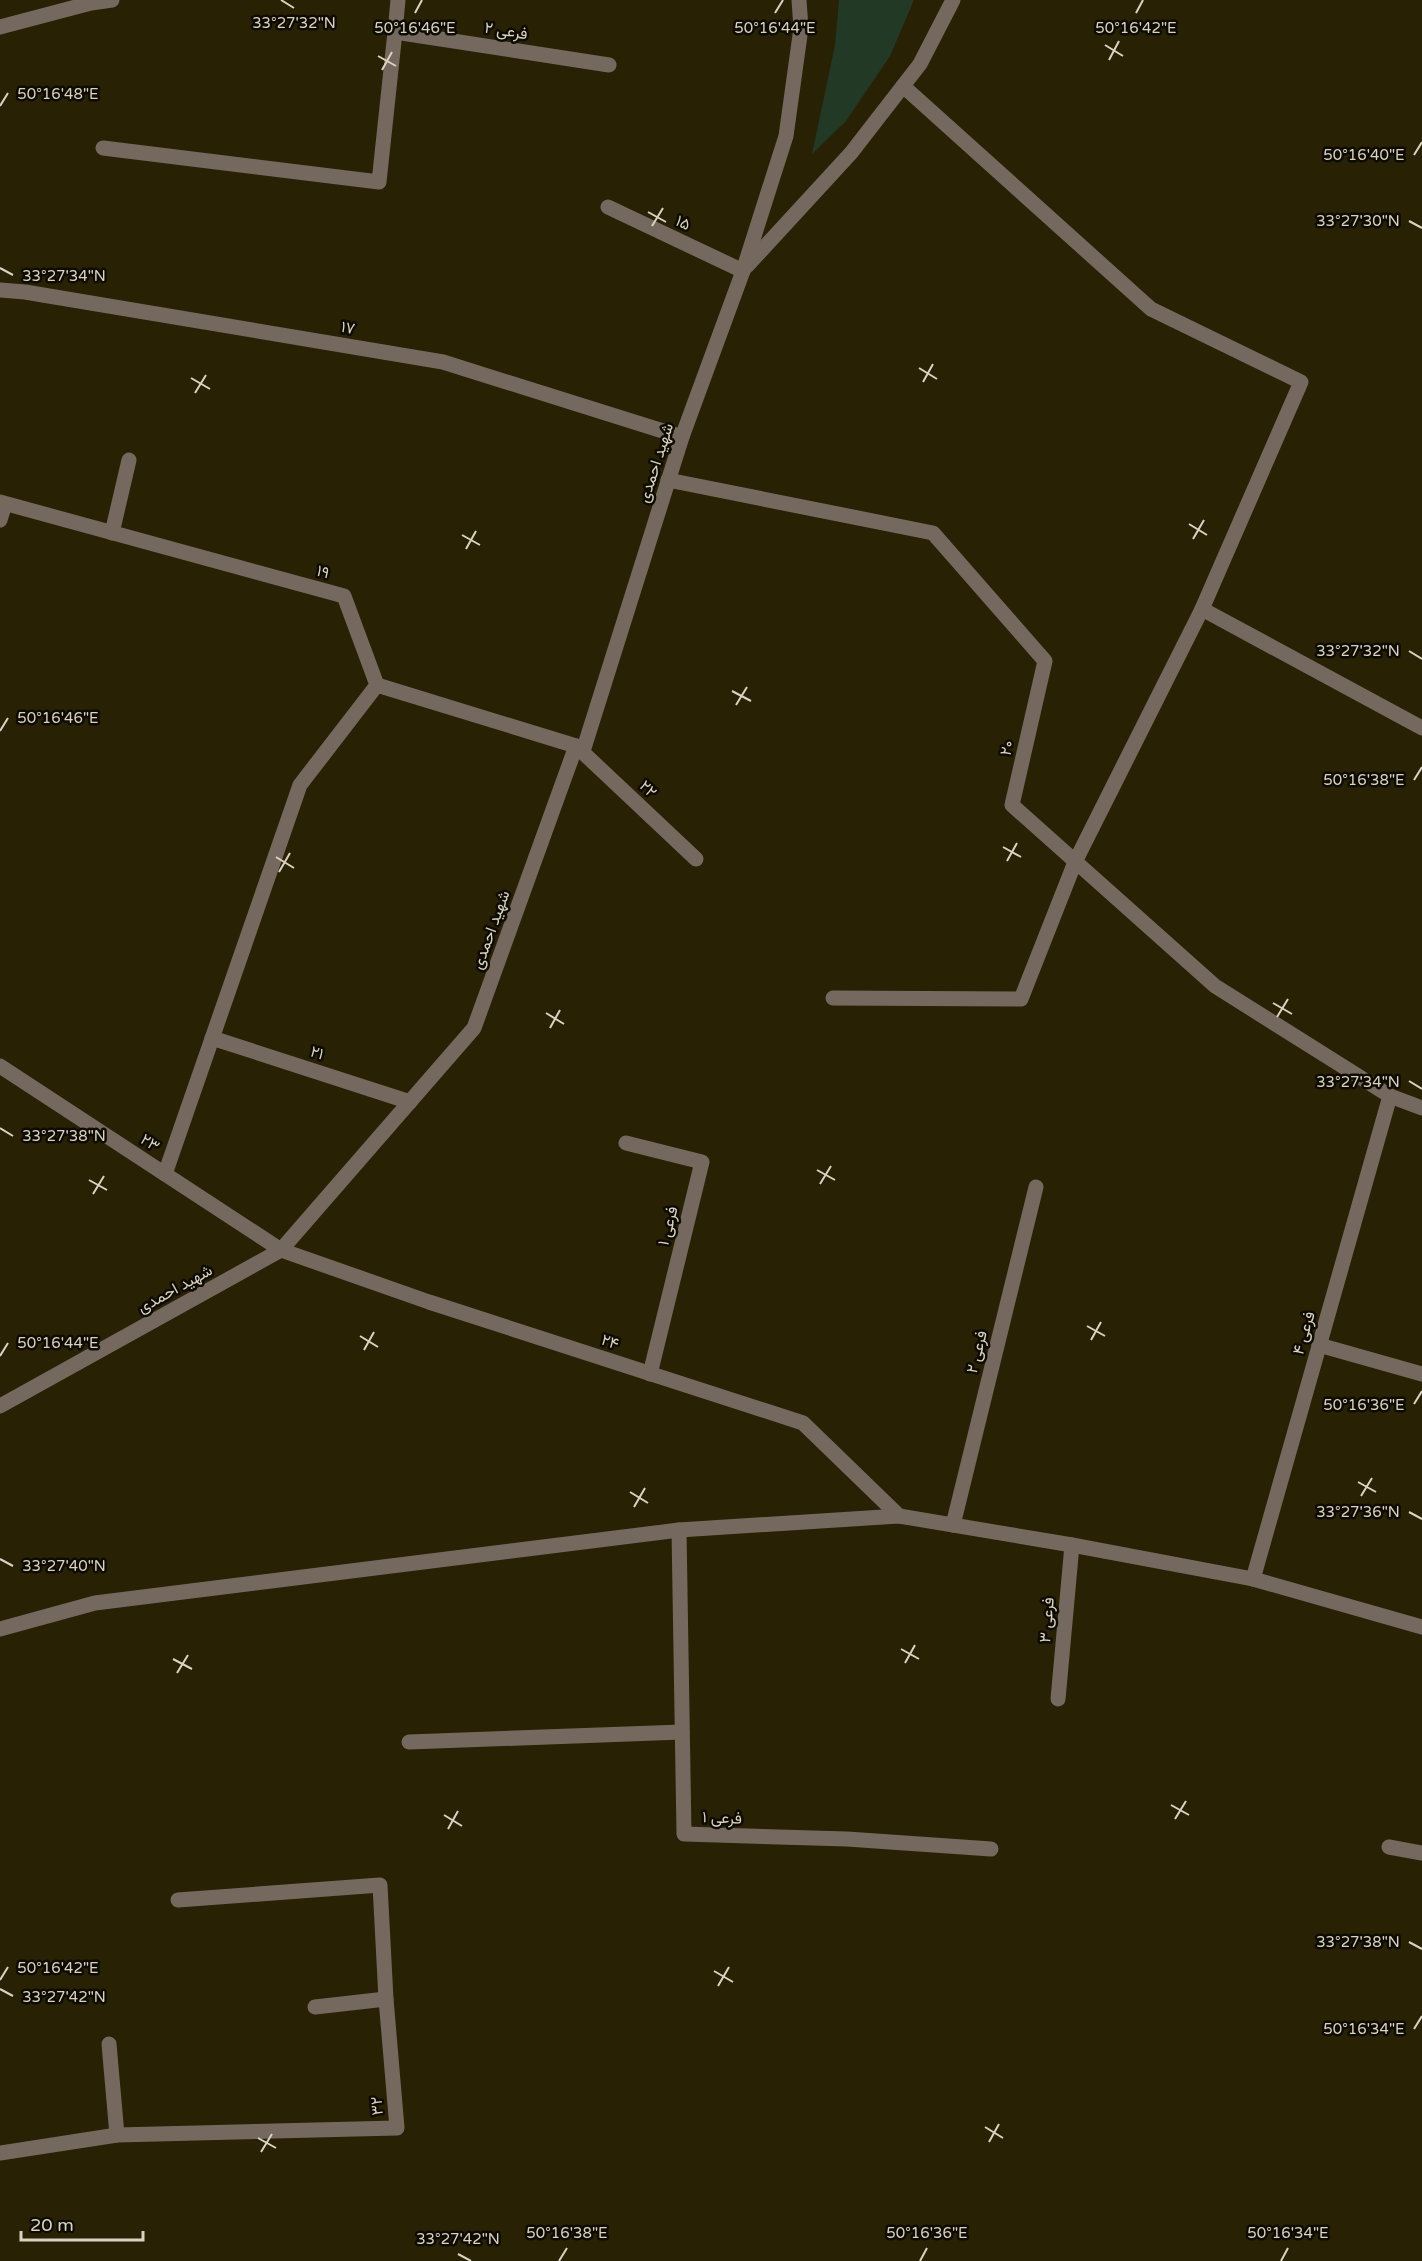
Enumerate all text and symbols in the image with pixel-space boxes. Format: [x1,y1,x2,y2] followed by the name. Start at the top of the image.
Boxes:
[252,14,336,32] text: 33°27'32"N
[483,18,529,44] street label: فرعی ۲
[374,19,456,37] text: 50°16'46"E
[734,19,816,37] text: 50°16'44"E
[1095,19,1177,37] text: 50°16'42"E
[17,85,99,103] text: 50°16'48"E
[1323,146,1405,164] text: 50°16'40"E
[672,211,694,235] street label: ۱۵
[1316,212,1400,230] text: 33°27'30"N
[22,267,106,285] text: 33°27'34"N
[339,317,357,339] street label: ۱۷
[634,421,678,505] street label: شهید احمدی
[314,561,332,583] street label: ۱۹
[1316,642,1400,660] text: 33°27'32"N
[17,709,99,727] text: 50°16'46"E
[996,738,1018,758] street label: ۲۰
[1323,771,1405,789] text: 50°16'38"E
[635,776,661,802] street label: ۲۲
[468,888,514,972] street label: شهید احمدی
[308,1041,326,1065] street label: ۲۱
[1316,1073,1400,1091] text: 33°27'34"N
[22,1127,106,1145] text: 33°27'38"N
[137,1129,163,1157] street label: ۲۳
[653,1204,683,1248] street label: فرعی ۱
[134,1260,216,1318] street label: شهید احمدی
[1288,1309,1320,1357] street label: فرعی ۴
[962,1328,992,1376] street label: فرعی ۲
[599,1330,621,1354] street label: ۲۴
[17,1334,99,1352] text: 50°16'44"E
[1323,1396,1405,1414] text: 50°16'36"E
[1316,1503,1400,1521] text: 33°27'36"N
[22,1557,106,1575] text: 33°27'40"N
[1035,1596,1059,1644] street label: فرعی ۳
[702,1807,742,1829] street label: فرعی ۱
[1316,1933,1400,1951] text: 33°27'38"N
[17,1959,99,1977] text: 50°16'42"E
[22,1988,106,2006] text: 33°27'42"N
[1323,2020,1405,2038] text: 50°16'34"E
[366,2096,388,2116] street label: ۳۲
[21,2204,142,2242] scale bar
[30,2214,74,2236] text: 20 m
[526,2224,608,2242] text: 50°16'38"E
[886,2224,968,2242] text: 50°16'36"E
[1247,2224,1329,2242] text: 50°16'34"E
[416,2230,500,2248] text: 33°27'42"N

